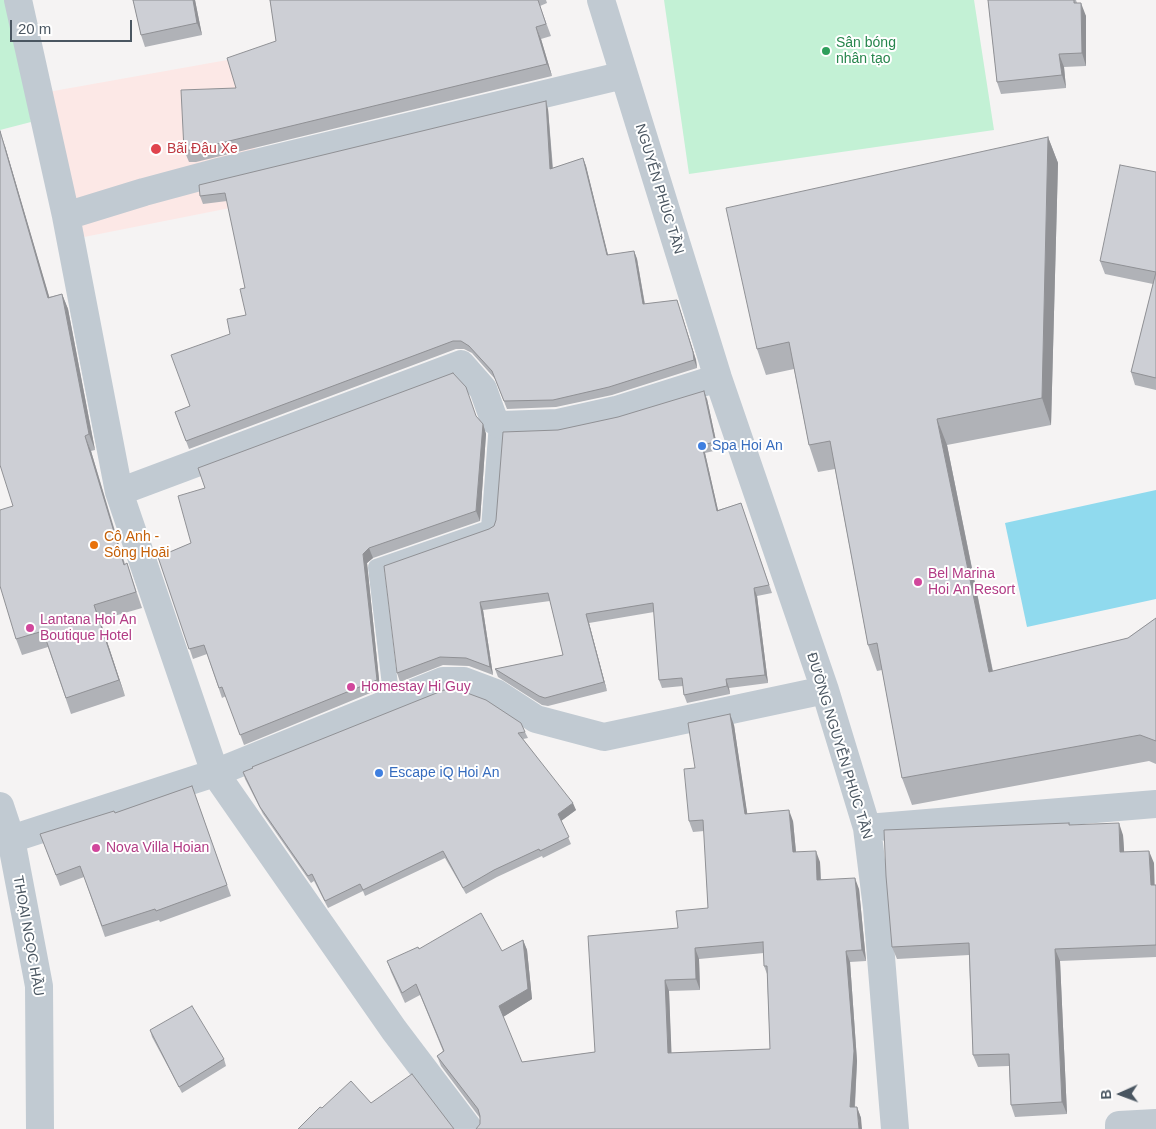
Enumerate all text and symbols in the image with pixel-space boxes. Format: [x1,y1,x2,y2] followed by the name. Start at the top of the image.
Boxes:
[12,10,135,42] scale bar
[18,20,51,37] text: 20 m
[836,35,896,68] place label: Sân bóng nhân tạo
[820,45,832,57] marker: Sân bóng nhân tạo
[631,122,687,256] street label: NGUYỄN PHÚC TẦN
[167,141,238,157] place label: Bãi Đậu Xe
[149,142,163,156] marker: Bãi Đậu Xe
[712,438,783,454] place label: Spa Hoi An
[696,440,708,452] marker: Spa Hoi An
[104,529,169,562] place label: Cô Anh - Sông Hoāi
[88,539,100,551] marker: Cô Anh - Sông Hoāi
[928,566,1015,598] place label: Bel Marina Hoi An Resort
[912,576,924,588] marker: Bel Marina Hoi An Resort
[40,612,137,644] place label: Lantana Hoi An Boutique Hotel
[24,622,36,634] marker: Lantana Hoi An Boutique Hotel
[803,651,875,841] street label: ĐƯỜNG NGUYỄN PHÚC TẦN
[361,679,471,695] place label: Homestay Hi Guy
[345,681,357,693] marker: Homestay Hi Guy
[389,765,499,781] place label: Escape iQ Hoi An
[373,767,385,779] marker: Escape iQ Hoi An
[106,840,209,856] place label: Nova Villa Hoian
[90,842,102,854] marker: Nova Villa Hoian
[9,874,47,998] street label: THOẠI NGỌC HẦU
[1096,1069,1146,1119] north arrow
[1098,1089,1114,1100] text: B

